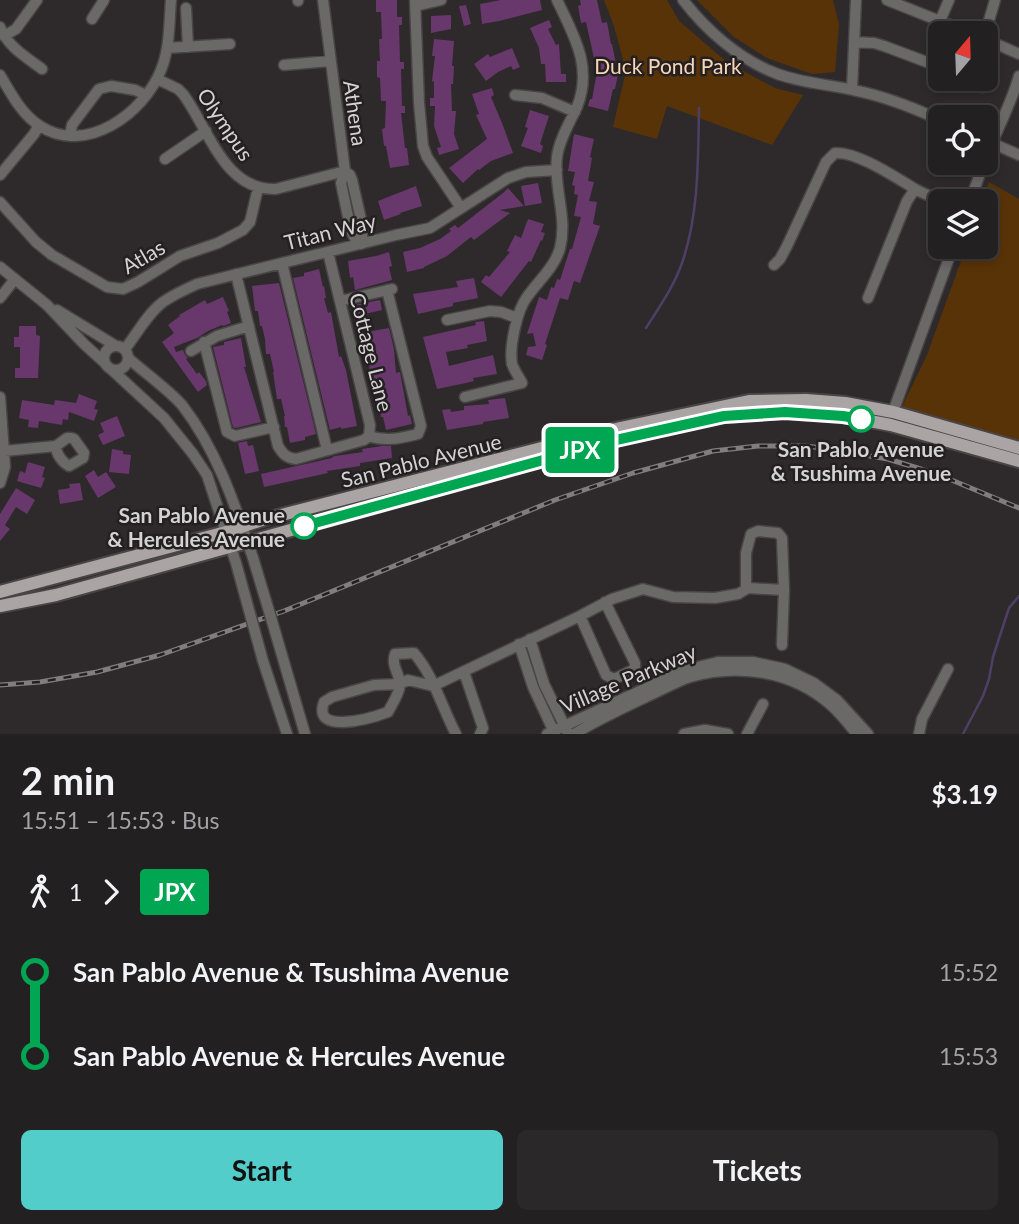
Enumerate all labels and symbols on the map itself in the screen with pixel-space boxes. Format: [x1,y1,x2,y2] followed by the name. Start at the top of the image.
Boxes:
[928,21,998,91] north arrow
[594,53,742,78] park label: Duck Pond Park
[339,79,373,147] street label: Athena
[193,83,259,165] street label: Olympus
[282,207,379,254] street label: Titan Way
[117,234,169,278] street label: Atlas
[345,290,399,414] street label: Cottage Lane
[848,406,874,432] marker: San Pablo Avenue & Tsushima Avenue
[540,427,620,473] line badge: JPX
[338,428,504,492] street label: San Pablo Avenue
[771,436,951,485] place label: San Pablo Avenue & Tsushima Avenue
[108,502,285,551] place label: San Pablo Avenue & Hercules Avenue
[291,513,317,539] marker: San Pablo Avenue & Hercules Avenue
[556,638,700,718] street label: Village Parkway

